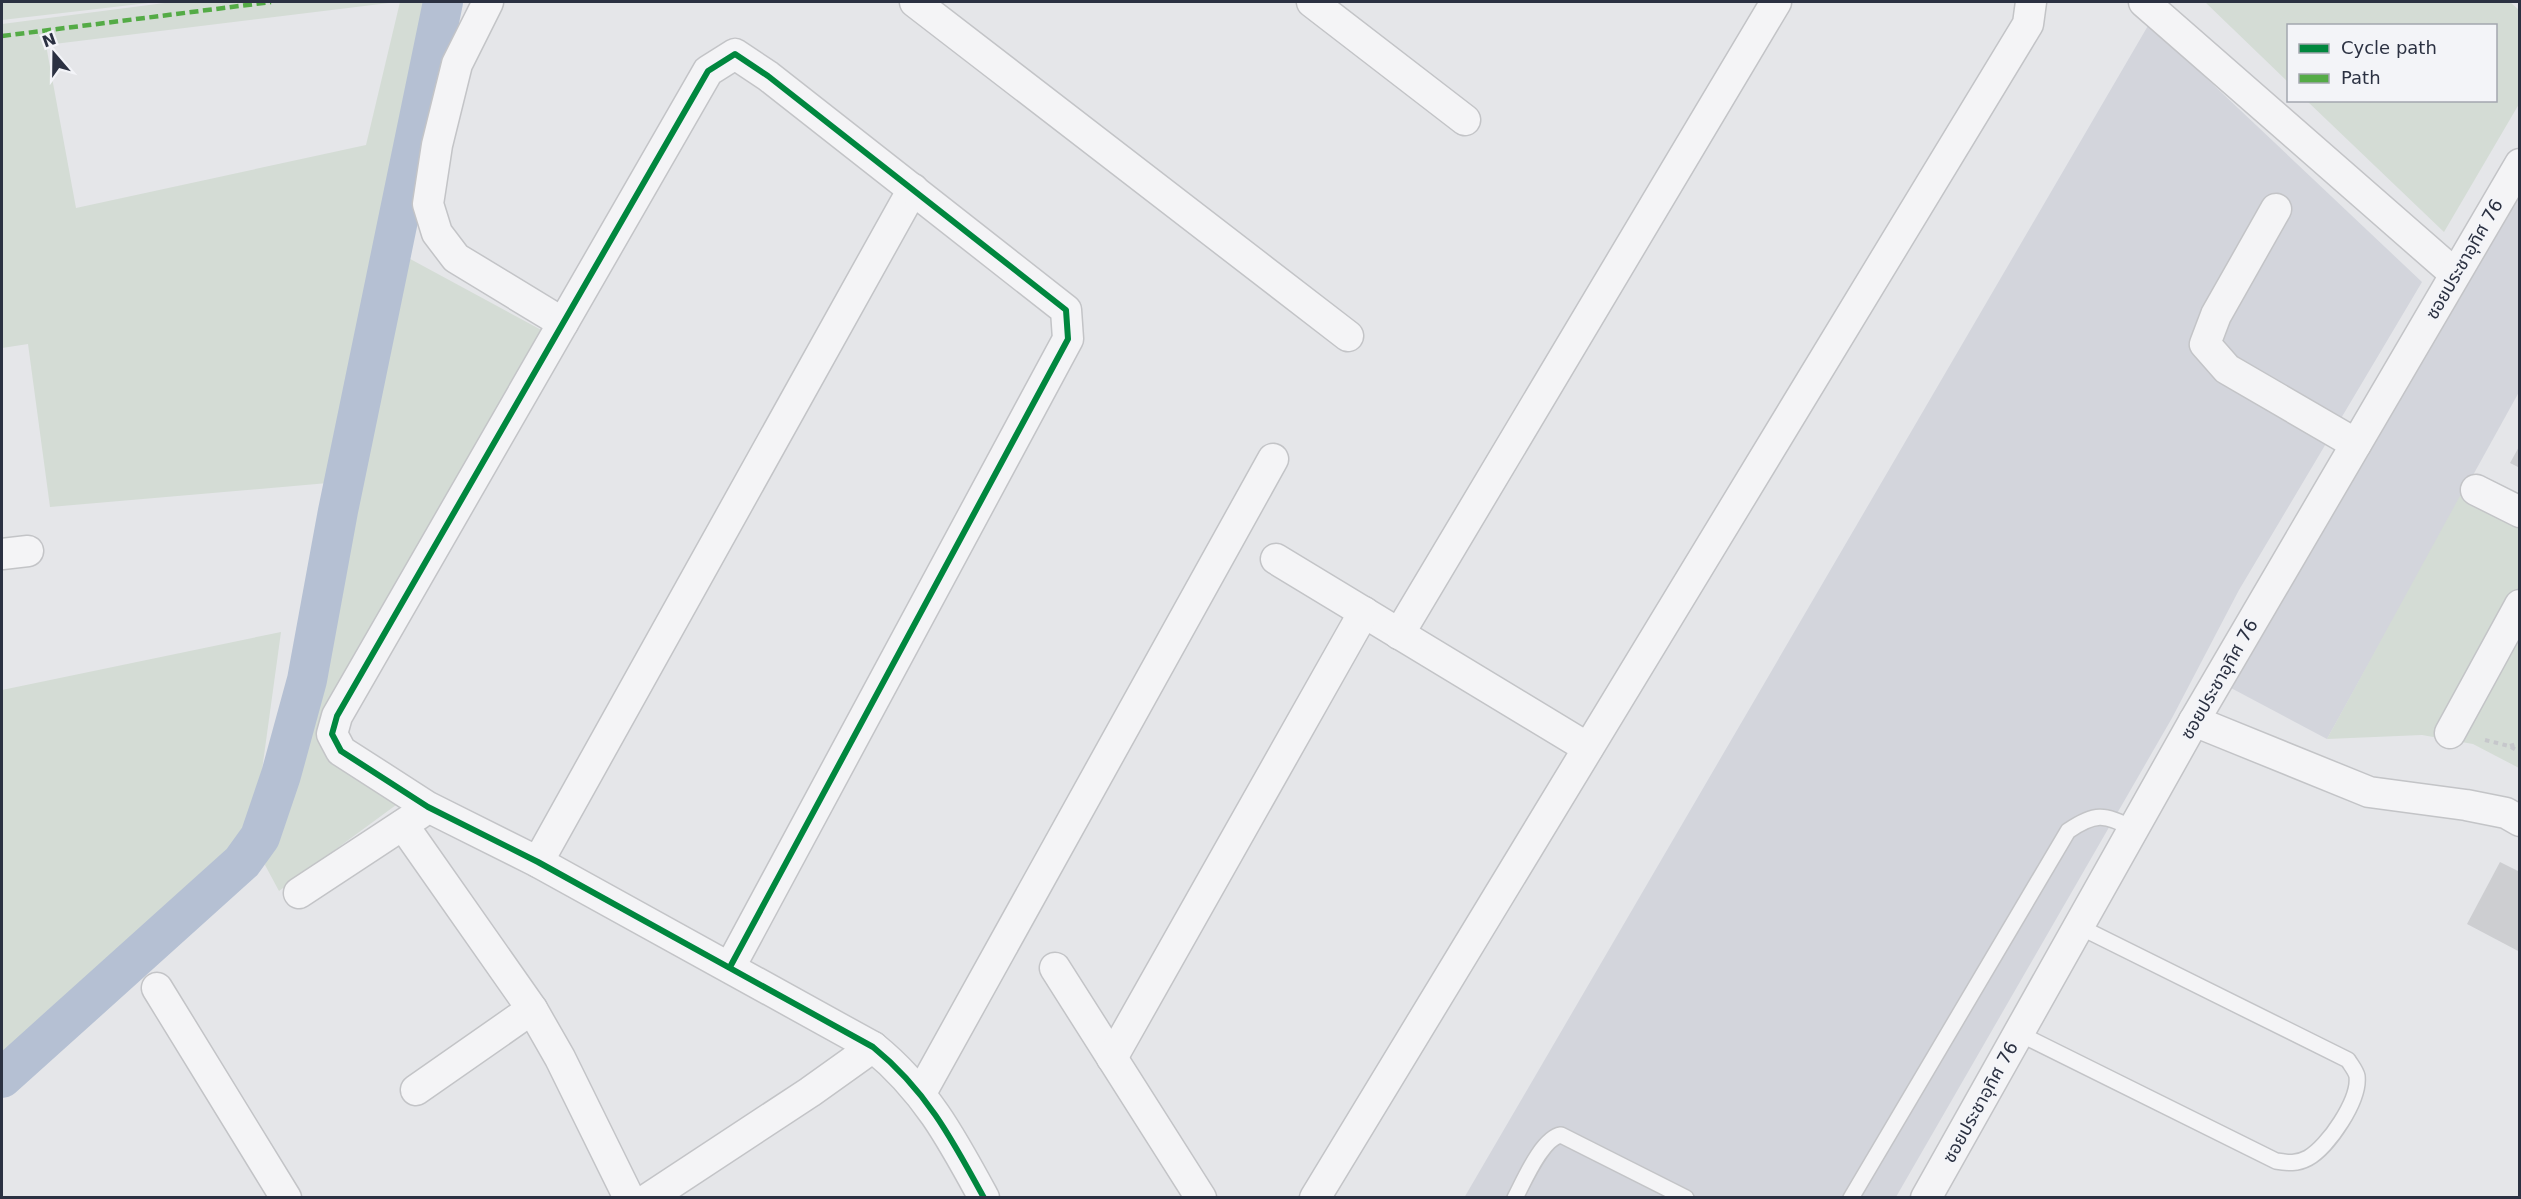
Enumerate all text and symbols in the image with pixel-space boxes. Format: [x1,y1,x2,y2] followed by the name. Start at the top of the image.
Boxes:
[24,24,84,84] north arrow
[2287,24,2497,102] legend
[39,29,59,52] text: N
[2341,37,2437,58] text: Cycle path
[2341,67,2381,88] text: Path
[2421,195,2508,323] street label: ซอยประชาอุทิศ 76
[2176,615,2263,743] street label: ซอยประชาอุทิศ 76
[1938,1038,2023,1167] street label: ซอยประชาอุทิศ 76

